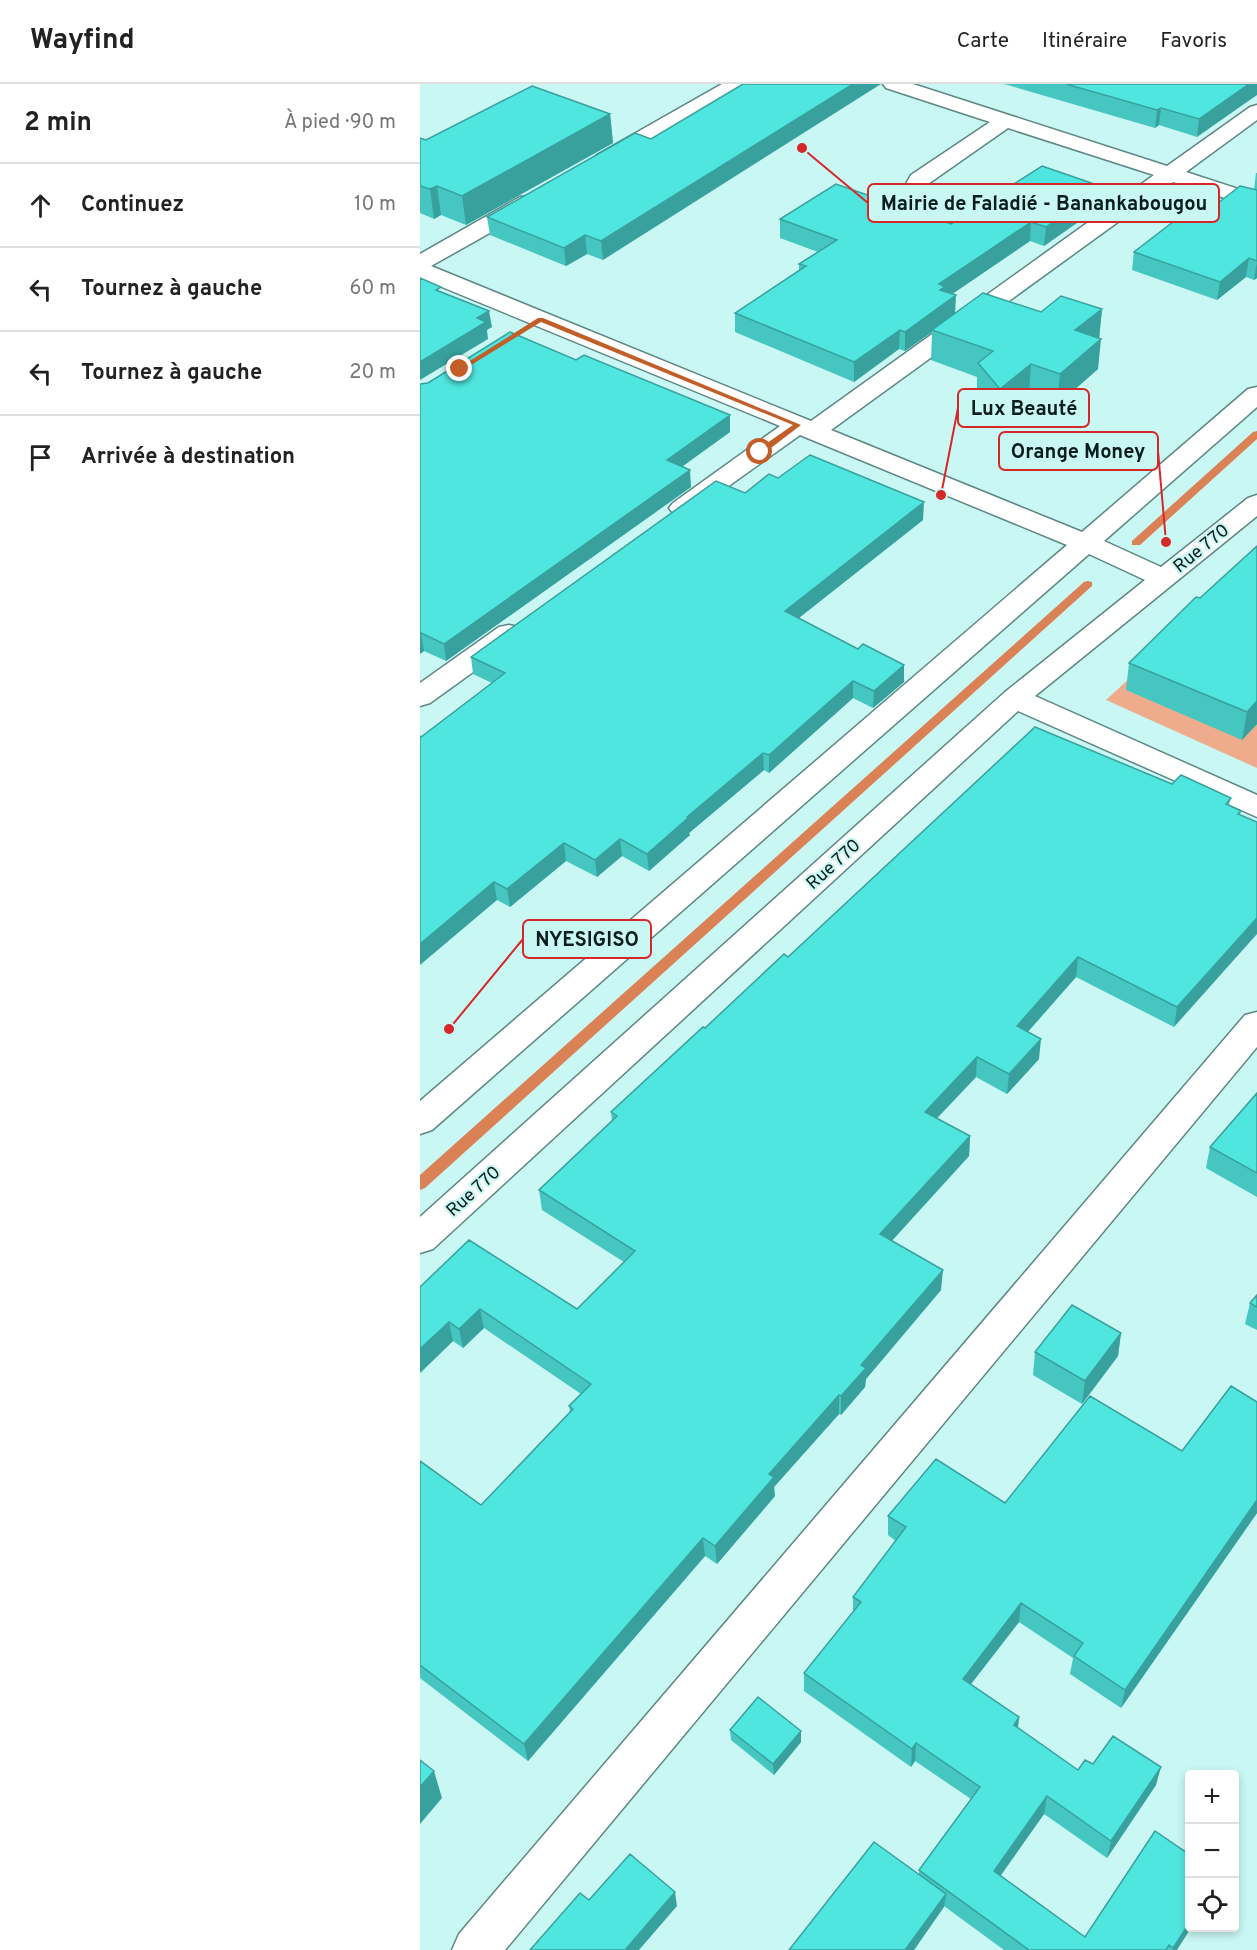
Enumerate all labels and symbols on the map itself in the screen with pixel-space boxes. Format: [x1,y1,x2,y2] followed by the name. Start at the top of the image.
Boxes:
[868,184,1219,222] callout: Mairie de Faladié - Banankabougou
[881,192,1207,218] text: Mairie de Faladié - Banankabougou
[446,355,472,381] route end
[958,389,1089,427] callout: Lux Beauté
[971,397,1077,423] text: Lux Beauté
[999,432,1158,470] callout: Orange Money
[746,438,772,464] route start
[1011,440,1145,466] text: Orange Money
[1169,520,1235,579] street label: Rue 770
[802,835,866,896] street label: Rue 770
[523,920,651,958] callout: NYESIGISO
[535,928,639,954] text: NYESIGISO
[442,1162,506,1223] street label: Rue 770

